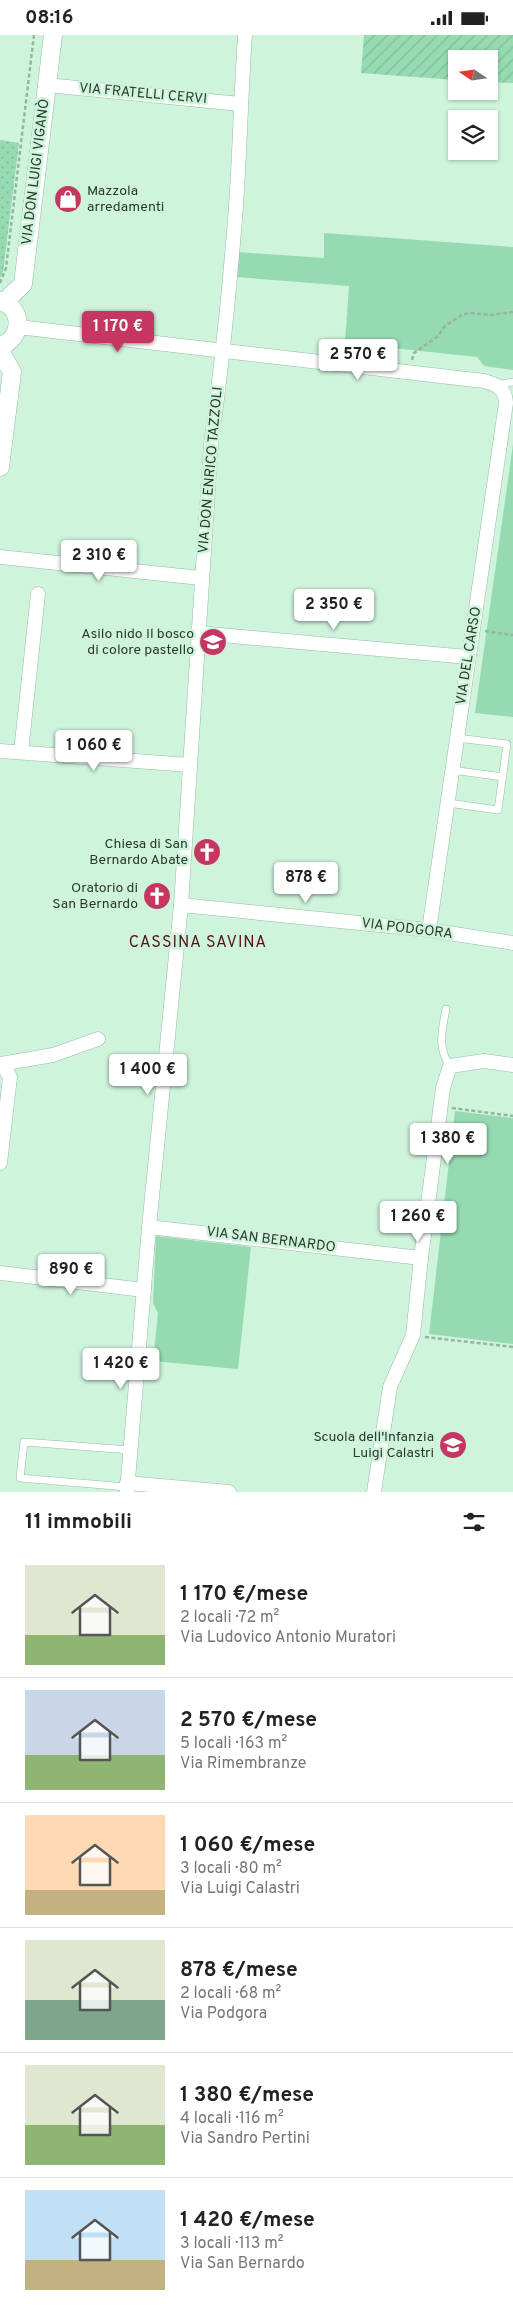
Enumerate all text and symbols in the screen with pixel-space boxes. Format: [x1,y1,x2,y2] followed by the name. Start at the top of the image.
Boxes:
[25,6,73,30] text: 08:16
[448,50,498,100] north arrow
[448,50,498,160] map controls
[78,80,208,108] street label: VIA FRATELLI CERVI
[18,98,53,246] street label: VIA DON LUIGI VIGANÒ
[448,110,498,160] button: layers
[87,183,164,216] place label: Mazzola arredamenti
[53,184,83,214] shop icon: Mazzola arredamenti
[72,311,164,353] pin: 1 170 €
[93,317,143,337] text: 1 170 €
[312,339,404,381] pin: 2 570 €
[330,345,386,365] text: 2 570 €
[195,386,227,554] street label: VIA DON ENRICO TAZZOLI
[53,539,145,582] pin: 2 310 €
[72,546,126,566] text: 2 310 €
[288,589,380,631] pin: 2 350 €
[305,595,363,615] text: 2 350 €
[453,606,485,706] street label: VIA DEL CARSO
[81,626,194,659] place label: Asilo nido Il bosco di colore pastello
[198,627,228,657] school or university icon: Asilo nido Il bosco di colore pastello
[48,729,140,772] pin: 1 060 €
[66,736,122,756] text: 1 060 €
[89,836,188,869] place label: Chiesa di San Bernardo Abate
[192,837,222,867] church icon: Chiesa di San Bernardo Abate
[271,861,341,904] pin: 878 €
[285,868,327,888] text: 878 €
[52,880,138,913] place label: Oratorio di San Bernardo
[142,881,172,911] church icon: Oratorio di San Bernardo
[360,915,454,943] street label: VIA PODGORA
[129,933,267,953] district label: CASSINA SAVINA
[102,1053,194,1096] pin: 1 400 €
[120,1060,176,1080] text: 1 400 €
[402,1123,494,1165] pin: 1 380 €
[421,1129,475,1149] text: 1 380 €
[372,1201,464,1243] pin: 1 260 €
[391,1207,445,1227] text: 1 260 €
[205,1224,337,1256] street label: VIA SAN BERNARDO
[36,1253,106,1296] pin: 890 €
[49,1260,93,1280] text: 890 €
[75,1347,167,1390] pin: 1 420 €
[93,1354,149,1374] text: 1 420 €
[313,1429,434,1462] place label: Scuola dell'Infanzia Luigi Calastri
[438,1430,468,1460] school or university icon: Scuola dell'Infanzia Luigi Calastri
[460,1508,488,1536] icon: filters
[25,1509,132,1536] text: 11 immobili
[180,1581,308,1608] text: 1 170 €/mese
[65,1585,125,1645] icon: home
[180,1608,279,1628] text: 2 locali · 72 m²
[180,1628,396,1648] text: Via Ludovico Antonio Muratori
[180,1707,317,1734] text: 2 570 €/mese
[65,1710,125,1770] icon: home
[180,1734,287,1754] text: 5 locali · 163 m²
[180,1754,306,1774] text: Via Rimembranze
[180,1832,315,1859] text: 1 060 €/mese
[65,1835,125,1895] icon: home
[180,1859,282,1879] text: 3 locali · 80 m²
[180,1879,300,1899] text: Via Luigi Calastri
[180,1957,298,1984] text: 878 €/mese
[65,1960,125,2020] icon: home
[180,1984,281,2004] text: 2 locali · 68 m²
[180,2004,267,2024] text: Via Podgora
[180,2082,314,2109] text: 1 380 €/mese
[65,2085,125,2145] icon: home
[180,2109,284,2129] text: 4 locali · 116 m²
[180,2129,310,2149] text: Via Sandro Pertini
[180,2207,315,2234] text: 1 420 €/mese
[65,2210,125,2270] icon: home
[180,2234,283,2254] text: 3 locali · 113 m²
[180,2254,305,2274] text: Via San Bernardo

